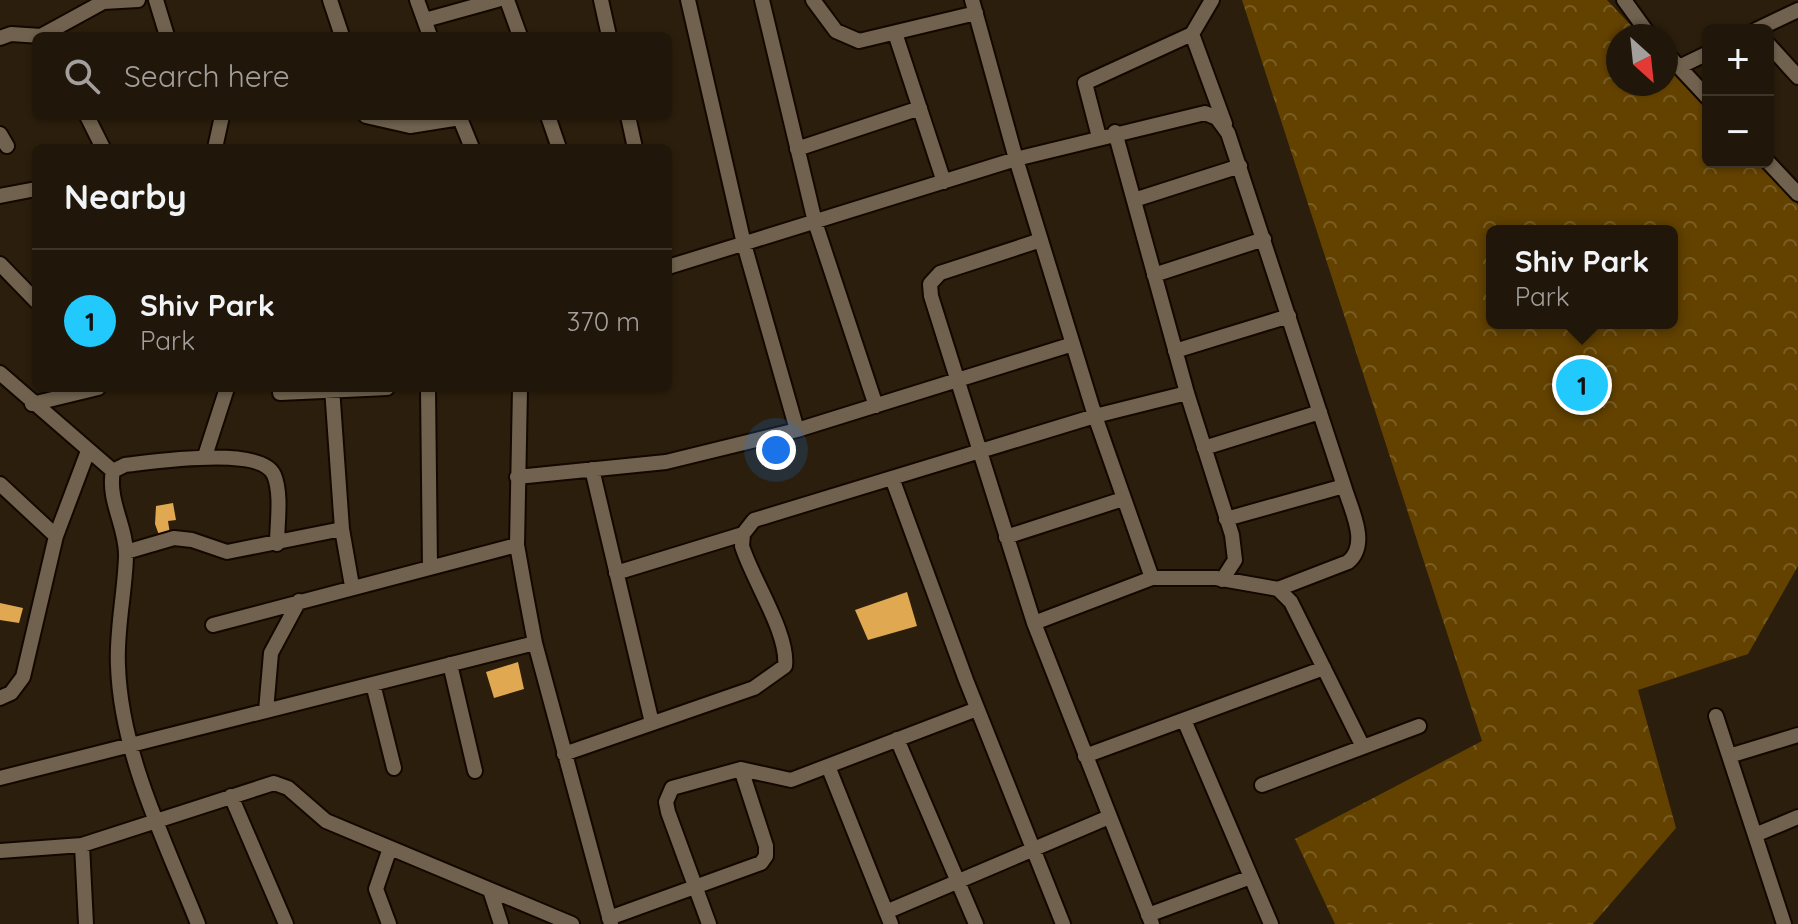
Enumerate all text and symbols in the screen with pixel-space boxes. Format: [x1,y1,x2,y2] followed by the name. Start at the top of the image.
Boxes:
[1606,24,1678,96] north arrow
[1702,24,1774,168] map controls
[1702,24,1774,96] button: +
[32,32,672,120] search box
[60,54,104,98] icon: search
[124,57,290,95] text: Search here
[1702,96,1774,168] button: −
[64,175,187,218] text: Nearby
[1486,225,1678,329] popup
[1515,242,1649,280] text: Shiv Park
[1515,280,1570,313] text: Park
[140,286,275,324] text: Shiv Park
[85,305,95,338] text: 1
[567,305,640,338] text: 370 m
[140,324,195,357] text: Park
[1556,355,1608,415] pin: 1
[756,430,796,470] your location

